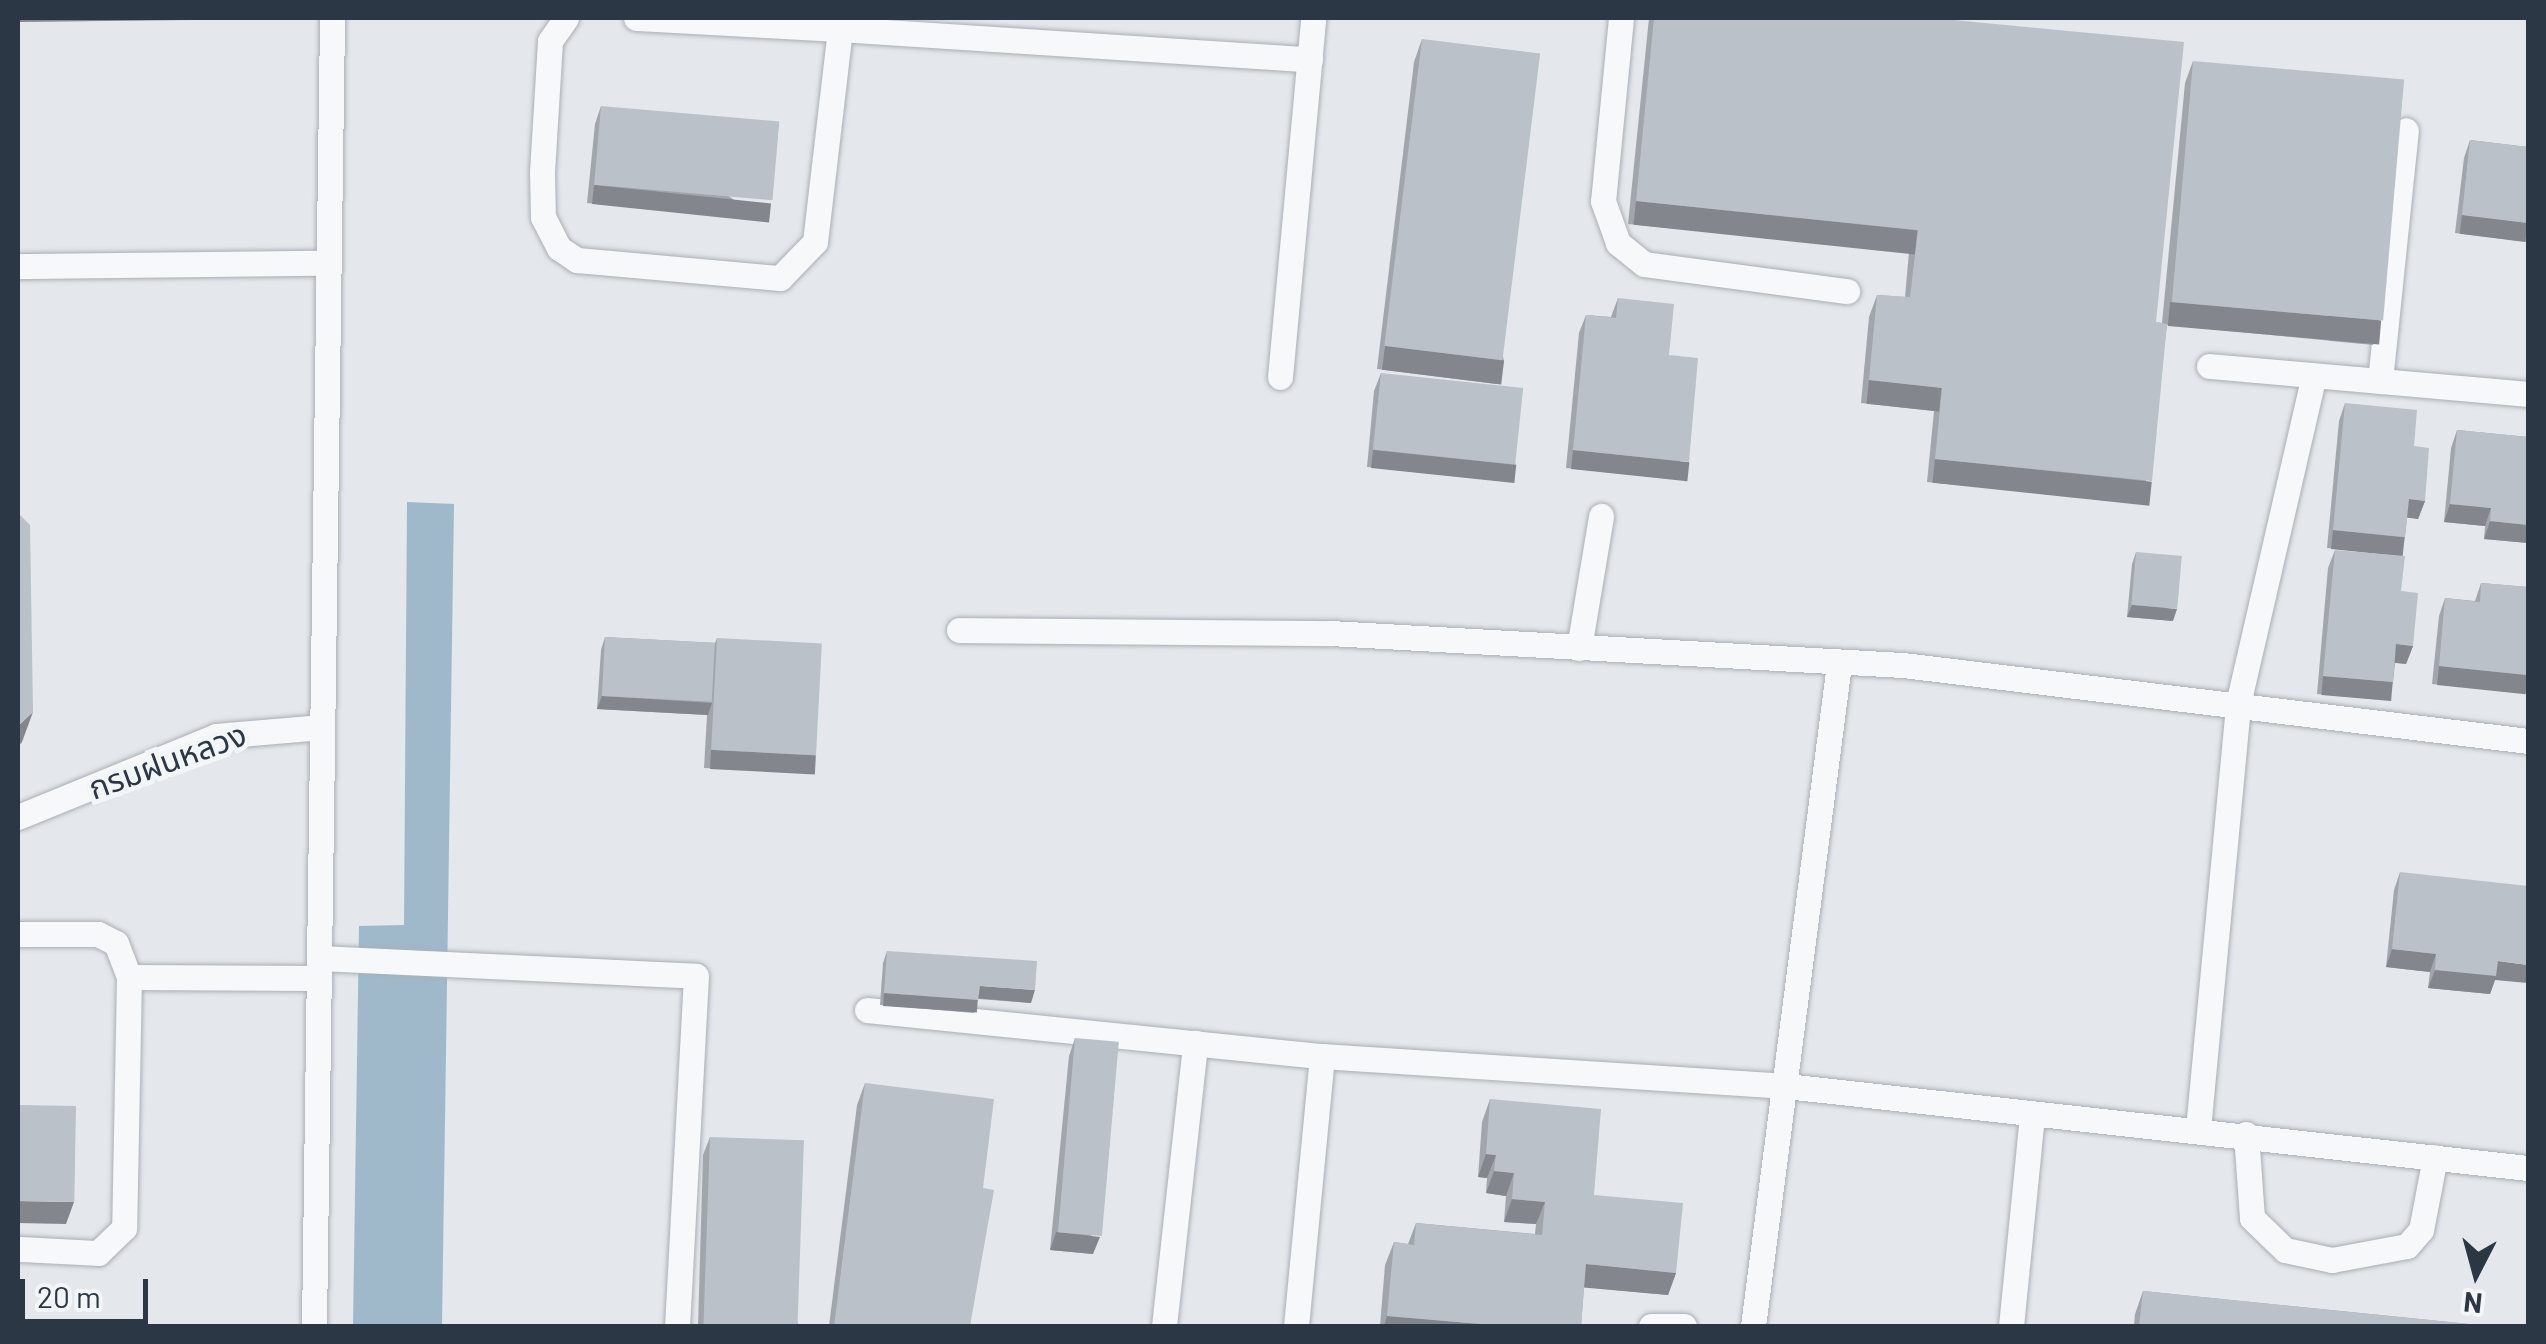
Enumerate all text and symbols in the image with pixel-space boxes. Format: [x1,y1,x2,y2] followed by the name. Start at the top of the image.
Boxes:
[83,714,251,806] street label: กรมฝนหลวง
[2426,1224,2526,1324] north arrow
[25,1259,152,1321] scale bar
[37,1278,101,1314] text: 20 m
[2462,1286,2484,1322] text: N

